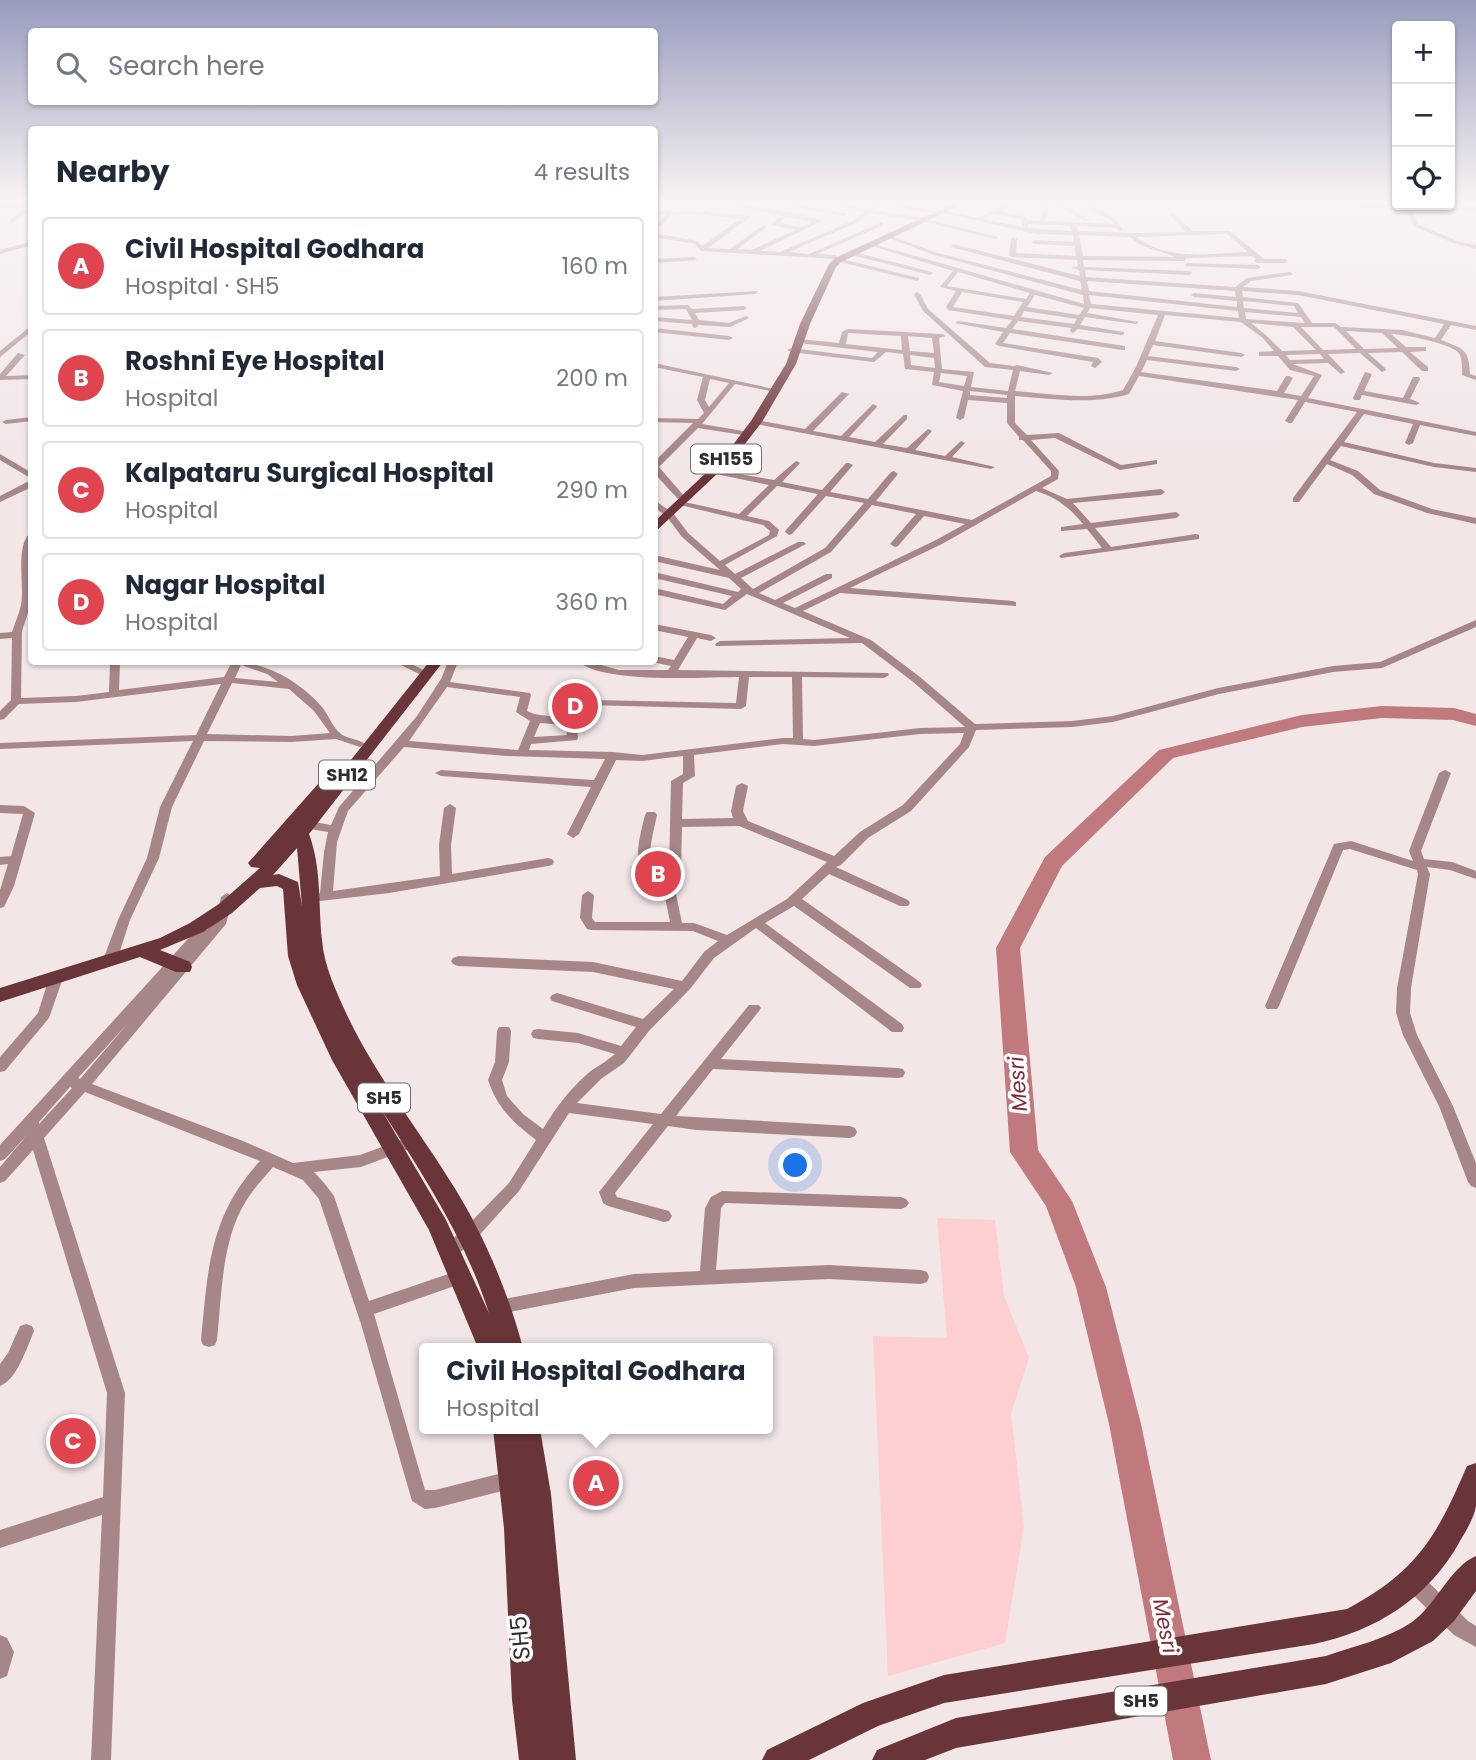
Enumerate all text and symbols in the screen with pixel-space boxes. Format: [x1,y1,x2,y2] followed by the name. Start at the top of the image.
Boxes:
[1392,21,1455,210] map controls
[1392,21,1455,84] button: +
[28,28,658,105] search box
[52,48,90,86] icon: search
[108,48,265,84] text: Search here
[1392,84,1455,147] button: −
[1392,147,1455,210] button: locate
[56,150,170,193] text: Nearby
[534,156,630,188] text: 4 results
[125,231,424,267] text: Civil Hospital Godhara
[73,250,89,282] text: A
[562,250,628,282] text: 160 m
[125,270,279,302] text: Hospital · SH5
[125,343,385,379] text: Roshni Eye Hospital
[73,362,89,394] text: B
[556,362,628,394] text: 200 m
[125,382,218,414] text: Hospital
[691,444,761,474] road number: SH155
[125,455,494,491] text: Kalpataru Surgical Hospital
[72,474,90,506] text: C
[556,474,628,506] text: 290 m
[125,494,218,526] text: Hospital
[125,567,325,603] text: Nagar Hospital
[73,586,89,618] text: D
[556,586,628,618] text: 360 m
[125,606,218,638] text: Hospital
[552,680,598,732] pin: D
[319,760,375,790] road number: SH12
[635,848,681,900] pin: B
[1001,1055,1034,1113] water label: Mesri
[358,1084,410,1112] road number: SH5
[778,1148,812,1182] your location
[419,1343,773,1434] popup
[446,1353,746,1389] text: Civil Hospital Godhara
[446,1392,540,1424] text: Hospital
[50,1415,96,1467] pin: C
[573,1457,619,1509] pin: A
[1146,1596,1185,1657] water label: Mesri
[502,1615,538,1661] street label: SH5
[1115,1686,1167,1716] road number: SH5

